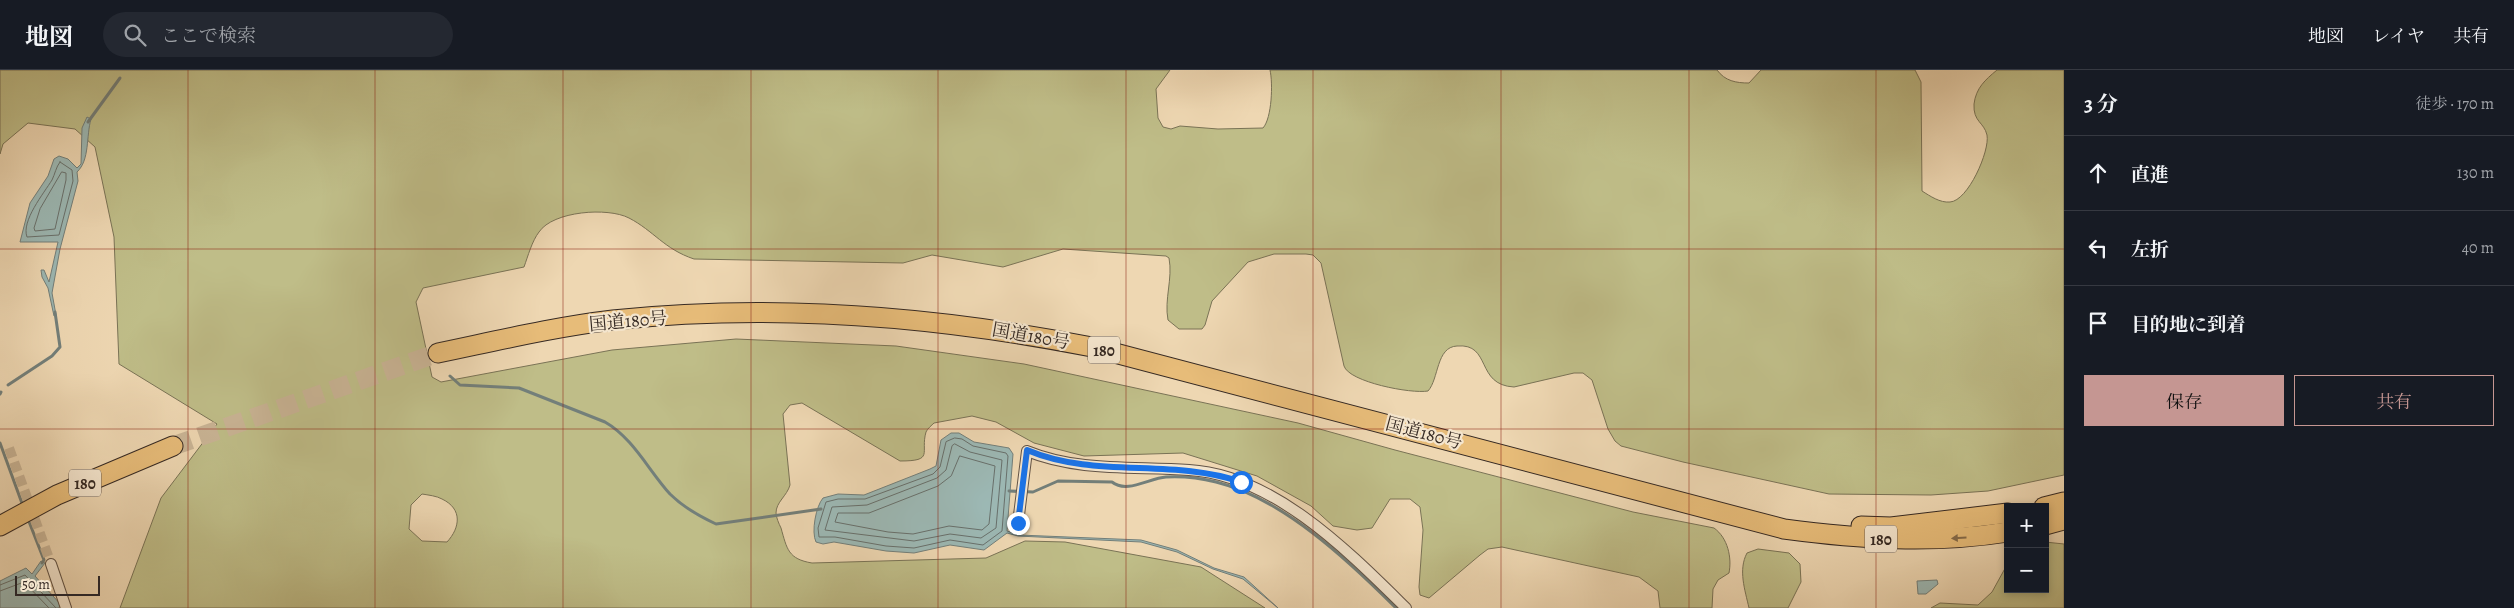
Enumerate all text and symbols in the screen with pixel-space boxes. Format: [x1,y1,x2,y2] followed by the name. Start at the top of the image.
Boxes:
[103,12,453,57] search box
[25,21,73,53] text: 地図
[121,21,149,49] icon: search
[161,23,256,49] text: ここで検索
[2308,24,2344,48] text: 地図
[2372,24,2425,48] text: レイヤ
[2453,24,2489,48] text: 共有
[2084,90,2118,118] text: 3 分
[2415,93,2494,115] text: 徒歩 · 170 m
[2084,159,2112,187] icon: ahead
[2131,162,2169,188] text: 直進
[2457,162,2494,184] text: 130 m
[2084,234,2112,262] icon: left
[2131,237,2169,263] text: 左折
[2462,237,2494,259] text: 40 m
[588,306,668,336] street label: 国道180号
[2084,309,2112,337] icon: arrive
[2131,312,2245,338] text: 目的地に到着
[990,317,1072,355] street label: 国道180号
[1088,336,1120,364] road number: 180
[2084,375,2284,426] button: 保存
[2294,375,2494,426] button: 共有
[1383,411,1465,455] street label: 国道180号
[69,469,101,496] road number: 180
[1230,471,1253,494] route start
[2004,503,2049,593] map controls
[2004,503,2049,548] button: +
[1007,512,1030,535] route end
[1865,526,1897,552] road number: 180
[1951,535,1967,543] one-way arrow
[2004,548,2049,593] button: −
[15,573,100,596] scale bar
[22,575,50,594] text: 50 m

